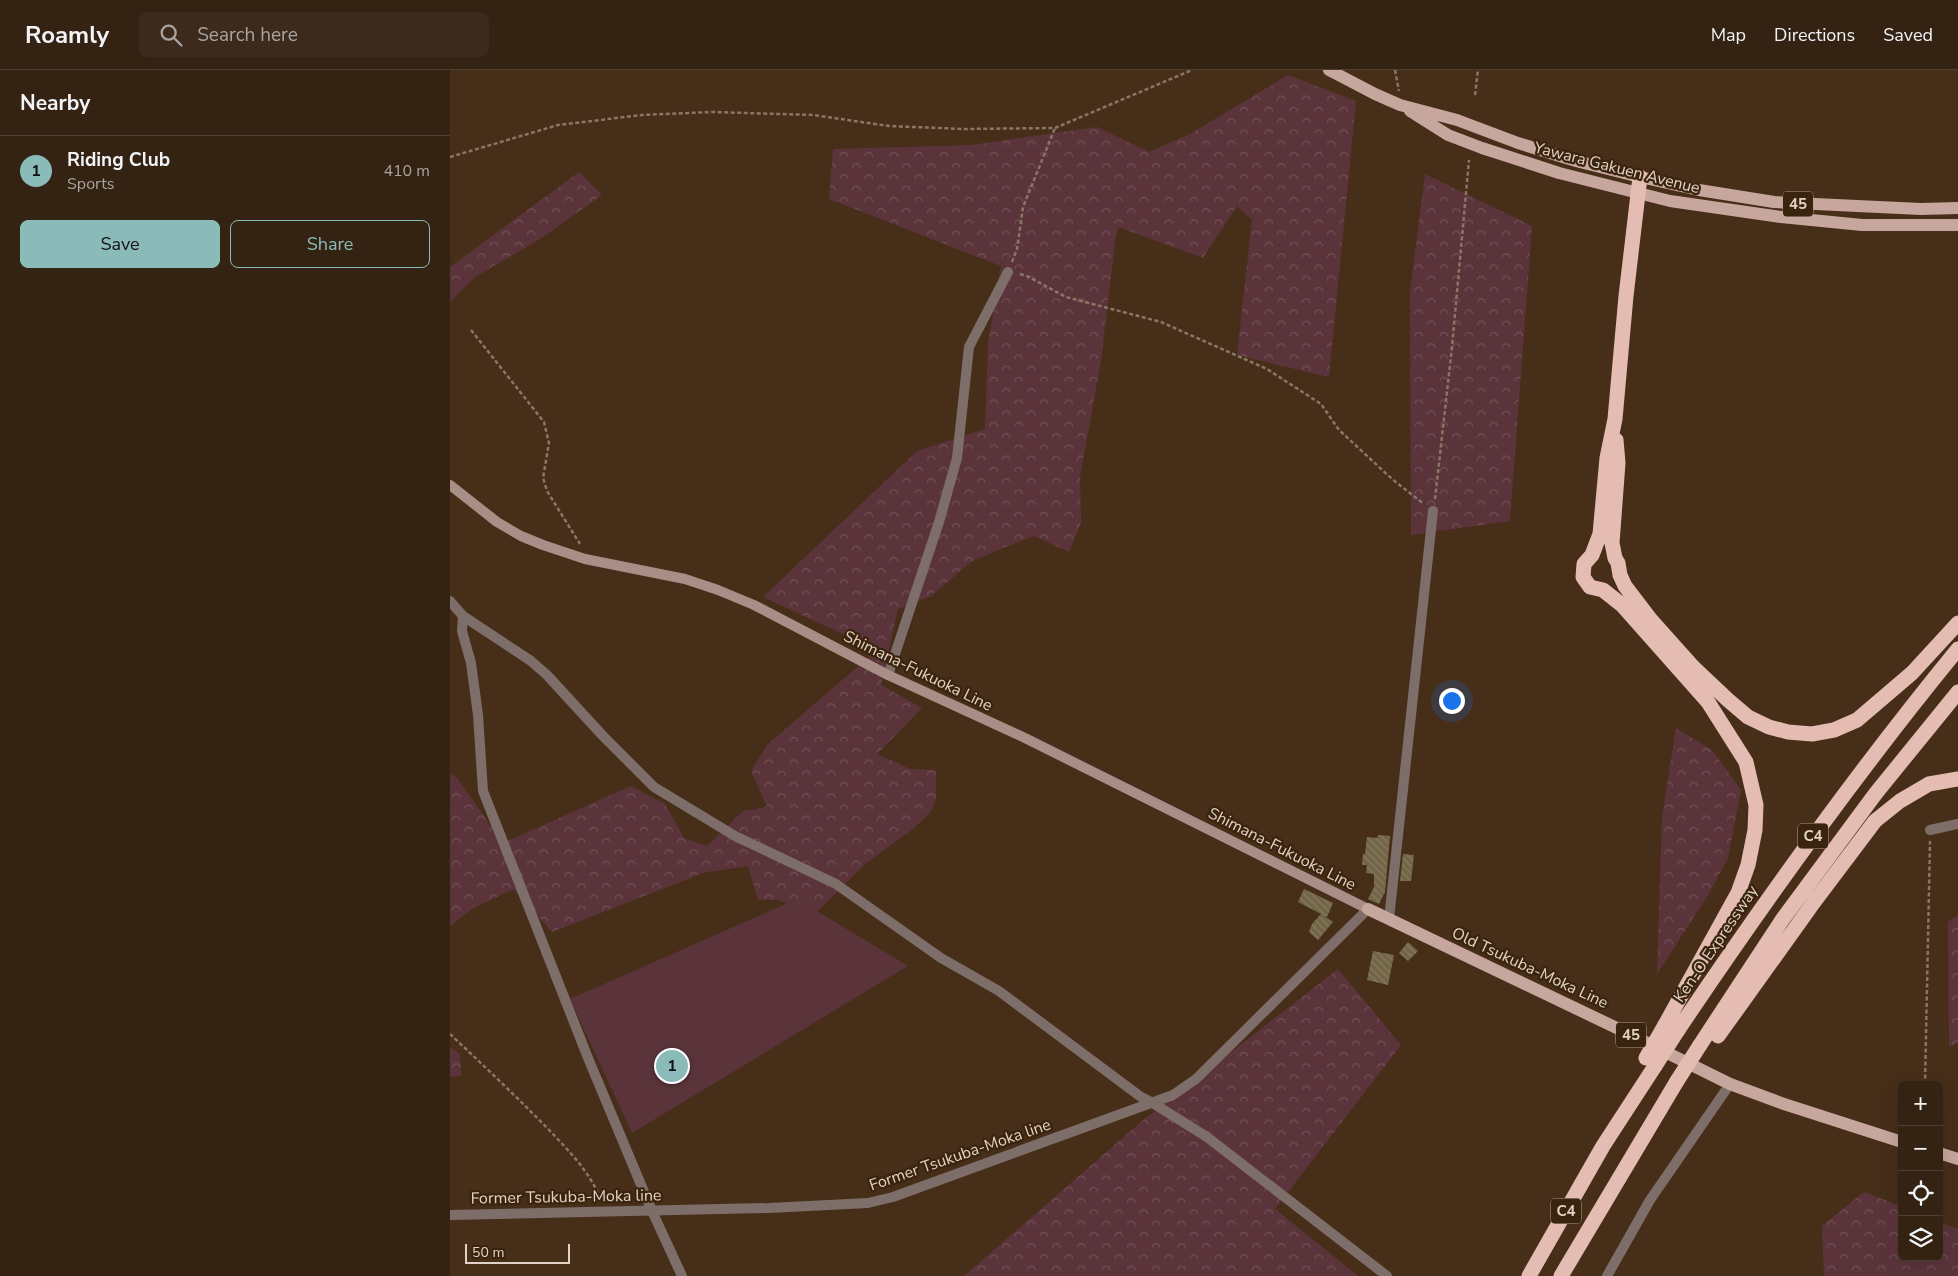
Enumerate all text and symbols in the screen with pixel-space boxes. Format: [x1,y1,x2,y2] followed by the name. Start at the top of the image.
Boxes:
[139,12,489,57] search box
[25,19,109,51] text: Roamly
[157,21,185,49] icon: search
[197,22,298,48] text: Search here
[1711,23,1746,47] text: Map
[1774,23,1855,47] text: Directions
[1883,23,1933,47] text: Saved
[20,89,90,117] text: Nearby
[1531,137,1702,199] street label: Yawara Gakuen Avenue
[67,147,170,173] text: Riding Club
[31,160,41,182] text: 1
[383,160,430,182] text: 410 m
[67,173,115,195] text: Sports
[1783,192,1813,216] road number: 45
[20,220,220,268] button: Save
[230,220,430,268] button: Share
[840,625,996,717] street label: Shimana-Fukuoka Line
[1439,688,1465,714] your location
[1204,802,1360,896] street label: Shimana-Fukuoka Line
[1798,824,1828,848] road number: C4
[1669,880,1764,1007] street label: Ken-O Expressway
[1448,922,1612,1014] street label: Old Tsukuba-Moka Line
[1616,1022,1646,1048] road number: 45
[656,1047,688,1085] pin: 1
[1898,1081,1943,1261] map controls
[1898,1081,1943,1126] button: +
[866,1114,1054,1196] street label: Former Tsukuba-Moka line
[1898,1126,1943,1171] button: −
[1898,1171,1943,1216] button: locate
[470,1184,662,1210] street label: Former Tsukuba-Moka line
[1551,1198,1581,1224] road number: C4
[1898,1216,1943,1261] button: layers
[465,1241,570,1264] scale bar
[472,1243,504,1262] text: 50 m

